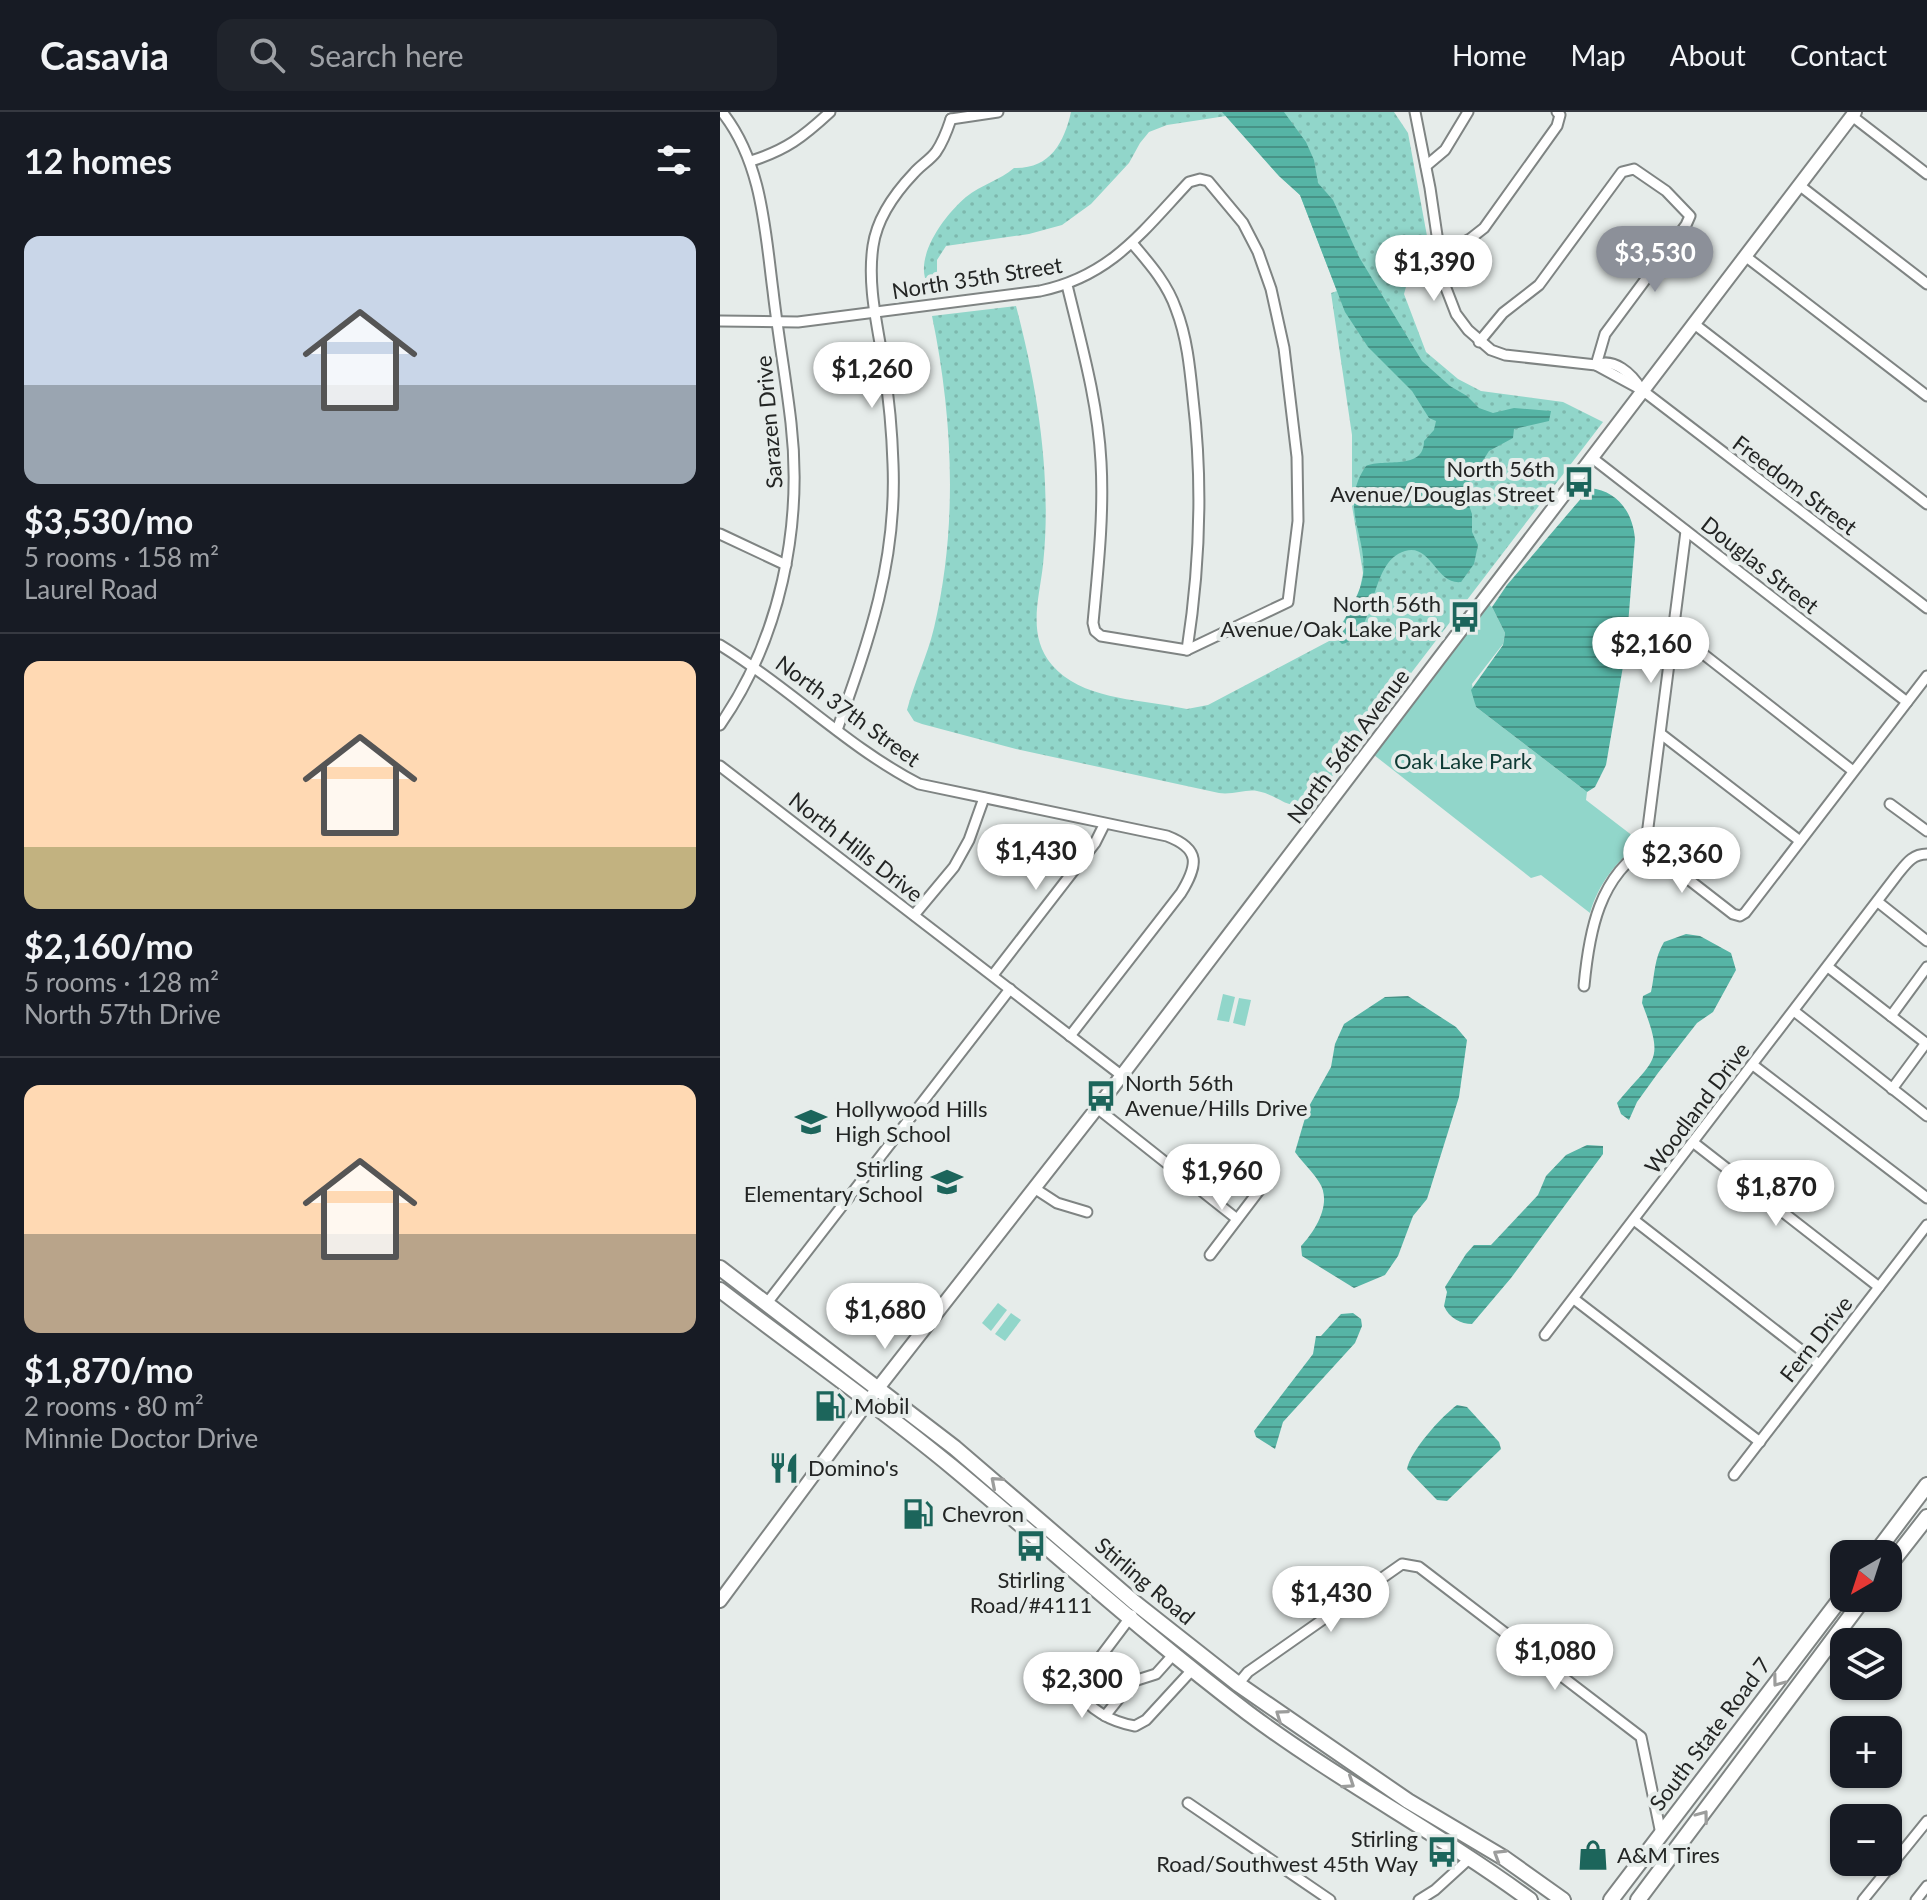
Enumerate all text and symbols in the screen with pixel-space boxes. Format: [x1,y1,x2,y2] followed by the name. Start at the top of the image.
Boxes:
[217,19,777,91] search box
[40,32,169,78] text: Casavia
[245,33,289,77] icon: search
[309,37,464,73] text: Search here
[1452,38,1527,72] text: Home
[1571,38,1626,72] text: Map
[1670,38,1746,72] text: About
[1790,38,1887,72] text: Contact
[652,138,696,182] icon: filters
[24,140,172,181] text: 12 homes
[1590,226,1720,294] pin: $3,530
[1369,235,1499,303] pin: $1,390
[1614,236,1696,268] text: $3,530
[1393,245,1475,277] text: $1,390
[890,251,1064,304] street label: North 35th Street
[288,288,432,432] icon: home
[807,342,937,410] pin: $1,260
[831,352,913,384] text: $1,260
[749,355,788,490] street label: Sarazen Drive
[1728,429,1863,540] street label: Freedom Street
[1330,455,1555,507] place label: North 56th Avenue/Douglas Street
[1562,465,1596,499] bus stop icon: North 56th Avenue/Douglas Street
[24,500,193,541] text: $3,530/mo
[1696,510,1825,619] street label: Douglas Street
[24,541,219,573] text: 5 rooms · 158 m²
[24,573,158,605] text: Laurel Road
[1220,590,1442,642] place label: North 56th Avenue/Oak Lake Park
[1448,600,1482,634] bus stop icon: North 56th Avenue/Oak Lake Park
[1586,617,1716,685] pin: $2,160
[1610,627,1692,659] text: $2,160
[771,649,926,772] street label: North 37th Street
[1281,663,1414,828] street label: North 56th Avenue
[288,713,432,857] icon: home
[1394,747,1533,774] park label: Oak Lake Park
[784,786,929,907] street label: North Hills Drive
[971,824,1101,892] pin: $1,430
[1617,827,1747,895] pin: $2,360
[995,834,1077,866] text: $1,430
[1641,837,1723,869] text: $2,360
[24,925,193,966] text: $2,160/mo
[24,966,219,998] text: 5 rooms · 128 m²
[24,998,221,1030] text: North 57th Drive
[1638,1037,1755,1179] street label: Woodland Drive
[1125,1069,1308,1121] place label: North 56th Avenue/Hills Drive
[1084,1079,1118,1113] bus stop icon: North 56th Avenue/Hills Drive
[835,1095,988,1147] place label: Hollywood Hills High School
[794,1105,828,1139] school or university icon: Hollywood Hills High School
[288,1137,432,1281] icon: home
[1157,1144,1287,1212] pin: $1,960
[1181,1154,1263,1186] text: $1,960
[744,1155,923,1207] place label: Stirling Elementary School
[1711,1160,1841,1228] pin: $1,870
[930,1165,964,1199] school or university icon: Stirling Elementary School
[1735,1170,1817,1202] text: $1,870
[820,1283,950,1351] pin: $1,680
[1774,1290,1857,1387] street label: Fern Drive
[844,1293,926,1325] text: $1,680
[24,1349,193,1390] text: $1,870/mo
[813,1389,847,1423] fuel station icon: Mobil
[24,1390,204,1422] text: 2 rooms · 80 m²
[854,1392,909,1419] place label: Mobil
[24,1422,258,1454] text: Minnie Doctor Drive
[767,1451,801,1485] restaurant icon: Domino's
[808,1454,899,1481] place label: Domino's
[990,1477,1005,1492] one-way arrow
[901,1497,935,1531] fuel station icon: Chevron
[942,1500,1024,1527] place label: Chevron
[1014,1529,1048,1563] bus stop icon: Stirling Road/#4111
[1090,1531,1201,1630] street label: Stirling Road
[1830,1540,1902,1612] north arrow
[1830,1540,1902,1876] map controls
[970,1566,1092,1618] place label: Stirling Road/#4111
[1266,1566,1396,1634] pin: $1,430
[1290,1576,1372,1608] text: $1,430
[1490,1624,1620,1692] pin: $1,080
[1830,1628,1902,1700] button: layers
[1514,1634,1596,1666] text: $1,080
[1017,1652,1147,1720] pin: $2,300
[1643,1652,1776,1816] street label: South State Road 7
[1041,1662,1123,1694] text: $2,300
[1774,1672,1788,1687] one-way arrow
[1275,1710,1289,1725] one-way arrow
[1830,1716,1902,1788] button: +
[1340,1773,1355,1788] one-way arrow
[1830,1804,1902,1876] button: −
[1693,1810,1707,1825] one-way arrow
[1156,1825,1419,1877] place label: Stirling Road/Southwest 45th Way
[1425,1835,1459,1869] bus stop icon: Stirling Road/Southwest 45th Way
[1576,1838,1610,1872] shop icon: A&M Tires
[1617,1841,1720,1868] place label: A&M Tires
[1493,1850,1508,1865] one-way arrow

